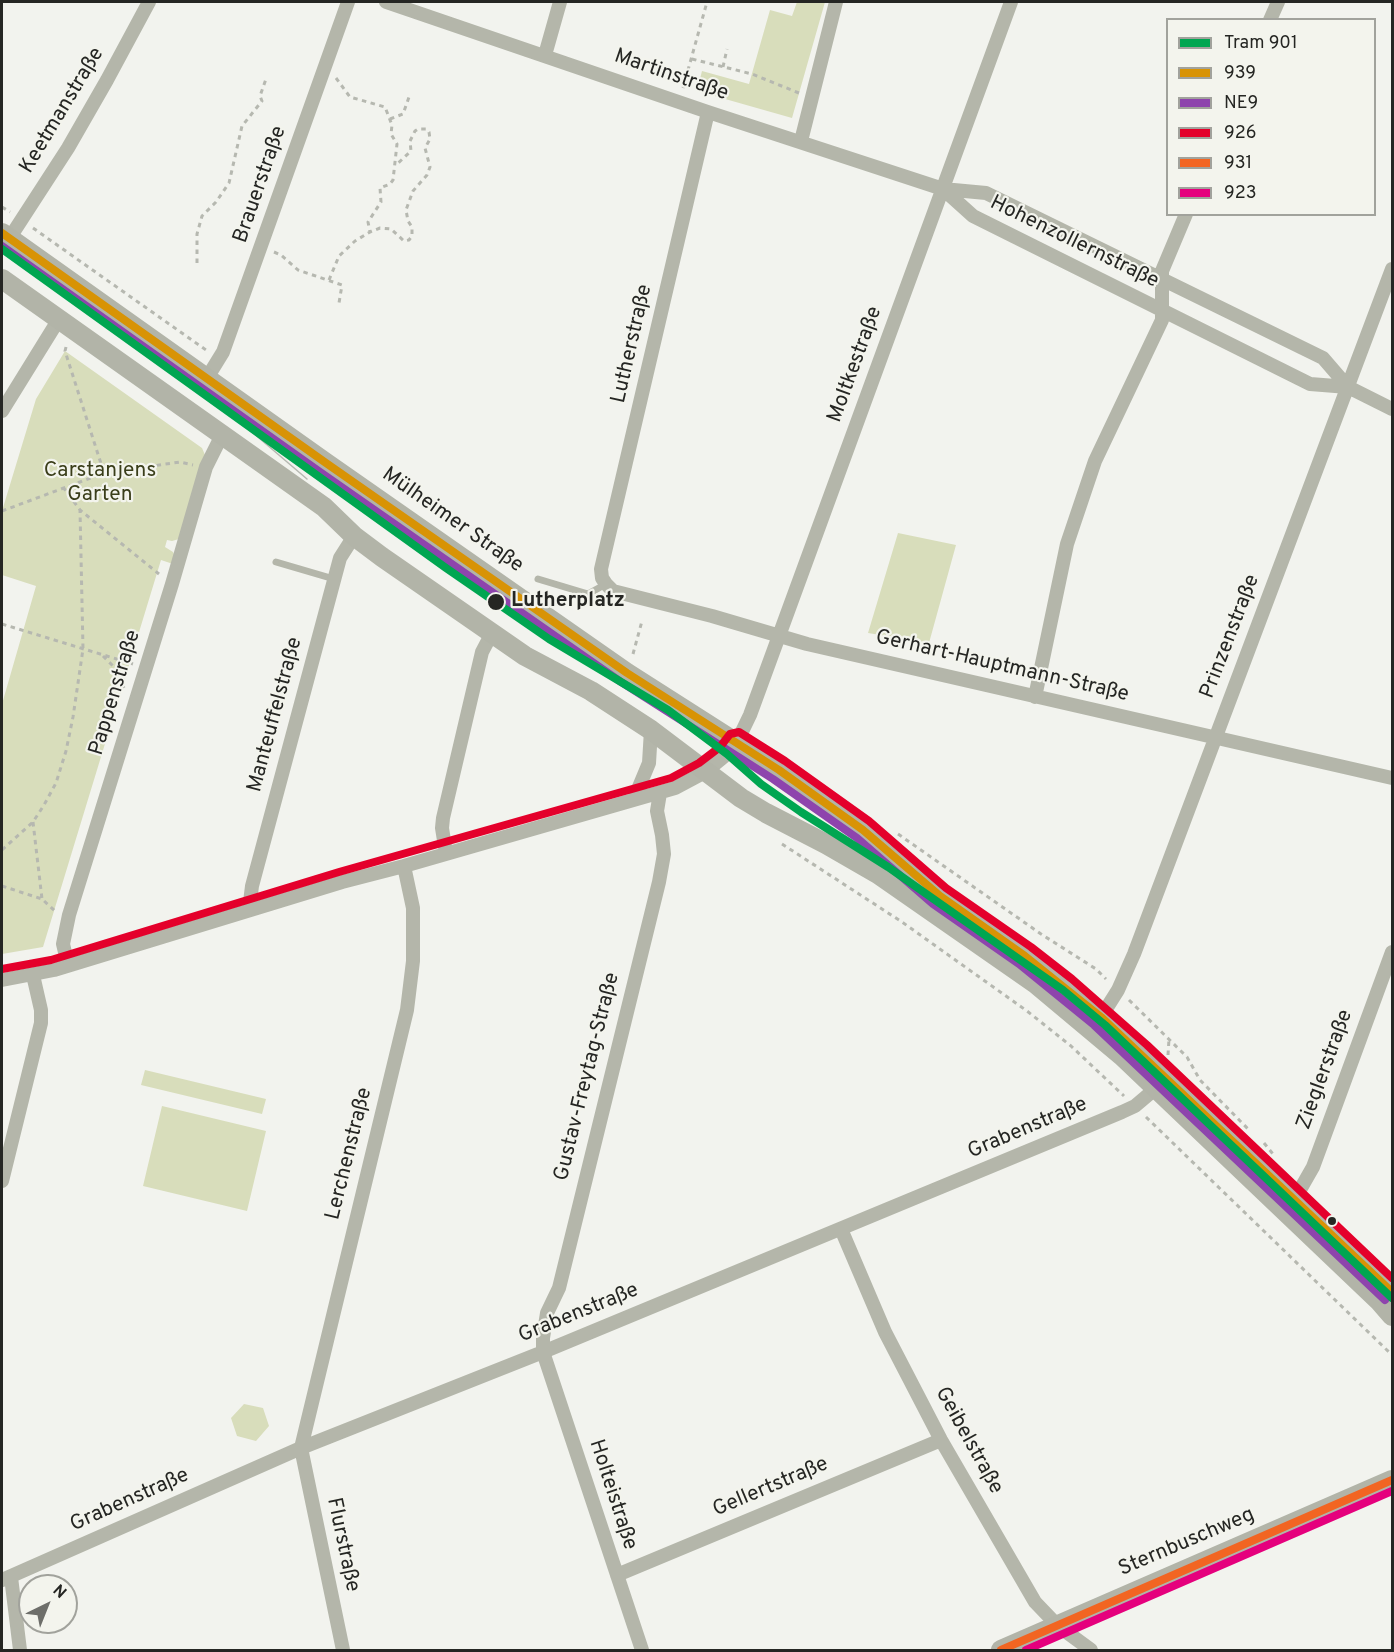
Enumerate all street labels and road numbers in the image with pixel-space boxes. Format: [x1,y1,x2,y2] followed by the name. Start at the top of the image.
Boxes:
[15,43,111,179] street label: Keetmanstraße
[611,45,731,107] street label: Martinstraße
[229,123,293,247] street label: Brauerstraße
[985,191,1163,295] street label: Hohenzollernstraße
[607,282,659,406] street label: Lutherstraße
[823,304,889,426] street label: Moltkestraße
[376,463,528,579] street label: Mülheimer Straße
[1196,572,1266,702] street label: Prinzenstraße
[873,626,1131,708] street label: Gerhart-Hauptmann-Straße
[85,627,147,759] street label: Pappenstraße
[243,635,309,795] street label: Manteuffelstraße
[550,970,626,1184] street label: Gustav-Freytag-Straße
[1293,1007,1359,1133] street label: Zieglerstraße
[321,1085,379,1223] street label: Lerchenstraße
[965,1093,1091,1165] street label: Grabenstraße
[515,1279,643,1349] street label: Grabenstraße
[928,1383,1008,1499] street label: Geibelstraße
[582,1437,642,1553] street label: Holteistraße
[710,1452,832,1524] street label: Gellertstraße
[67,1464,193,1538] street label: Grabenstraße
[320,1496,364,1594] street label: Flurstraße
[1115,1503,1259,1583] street label: Sternbuschweg

